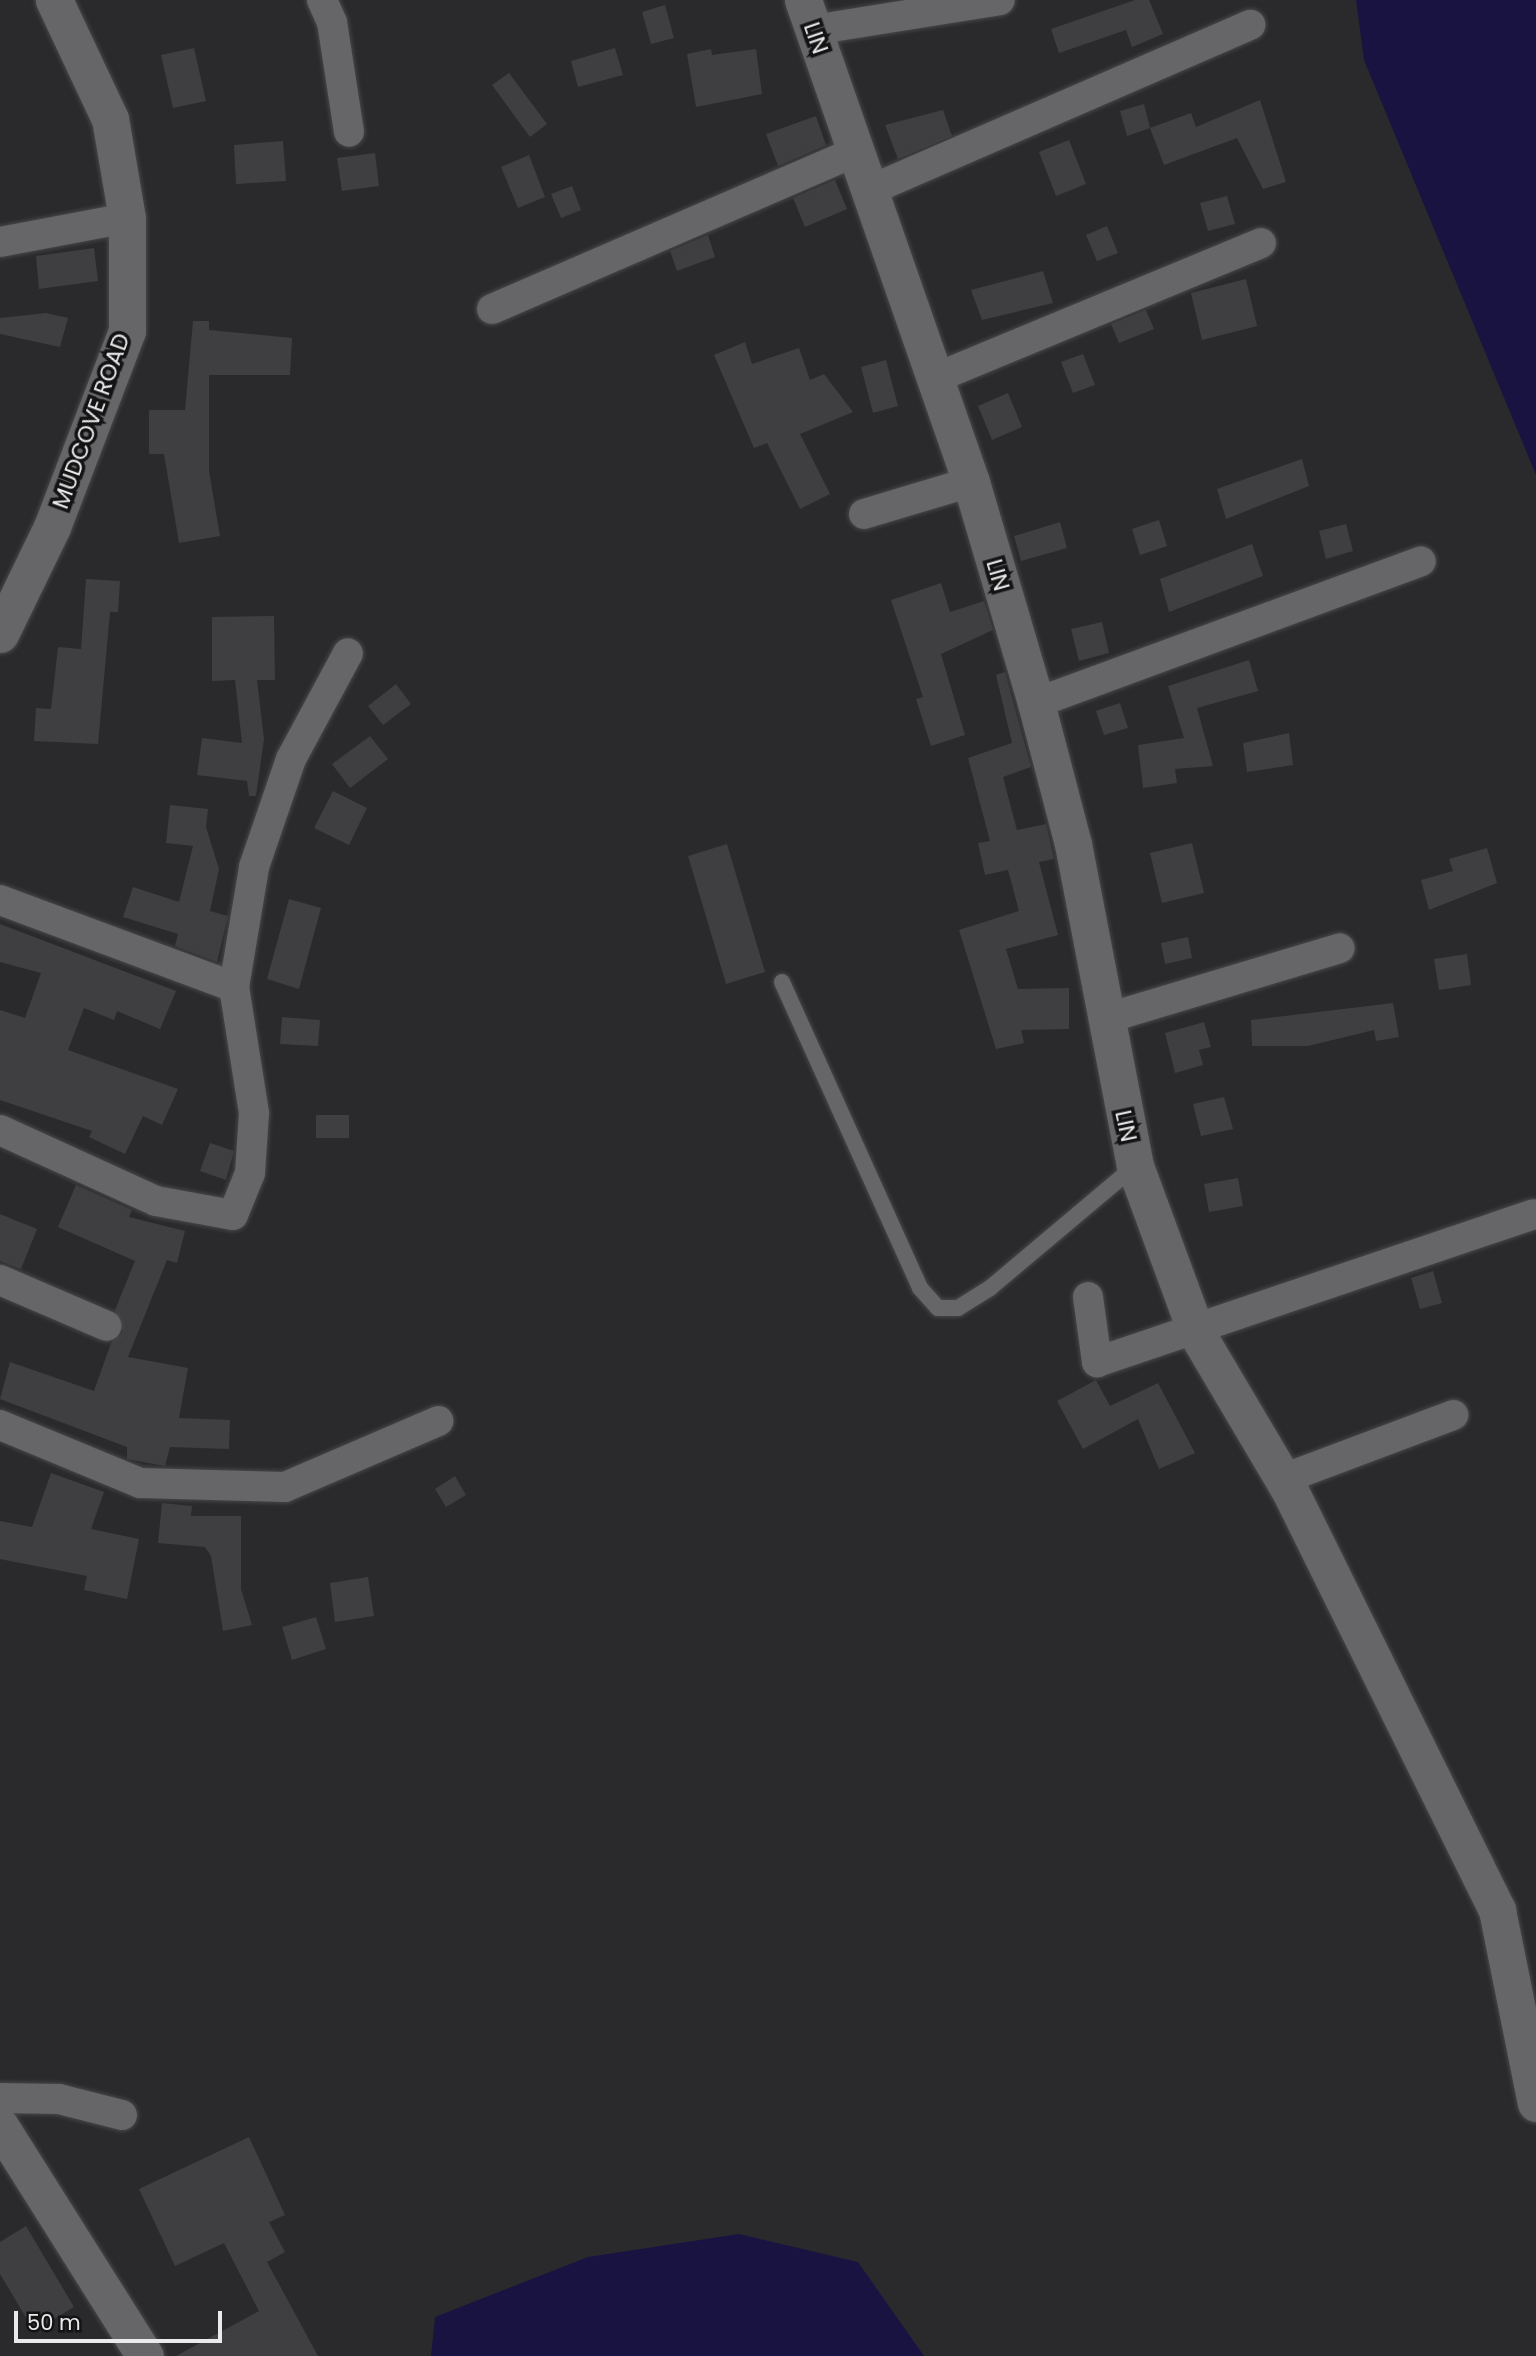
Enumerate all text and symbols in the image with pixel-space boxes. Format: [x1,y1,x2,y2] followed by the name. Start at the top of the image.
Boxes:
[798,18,834,58] street label: LIN
[46,329,136,513] street label: MUDCOVE ROAD
[980,556,1016,594] street label: LIN
[1109,1108,1143,1144] street label: LIN
[18,2296,226,2340] scale bar
[27,2308,81,2337] text: 50 m

